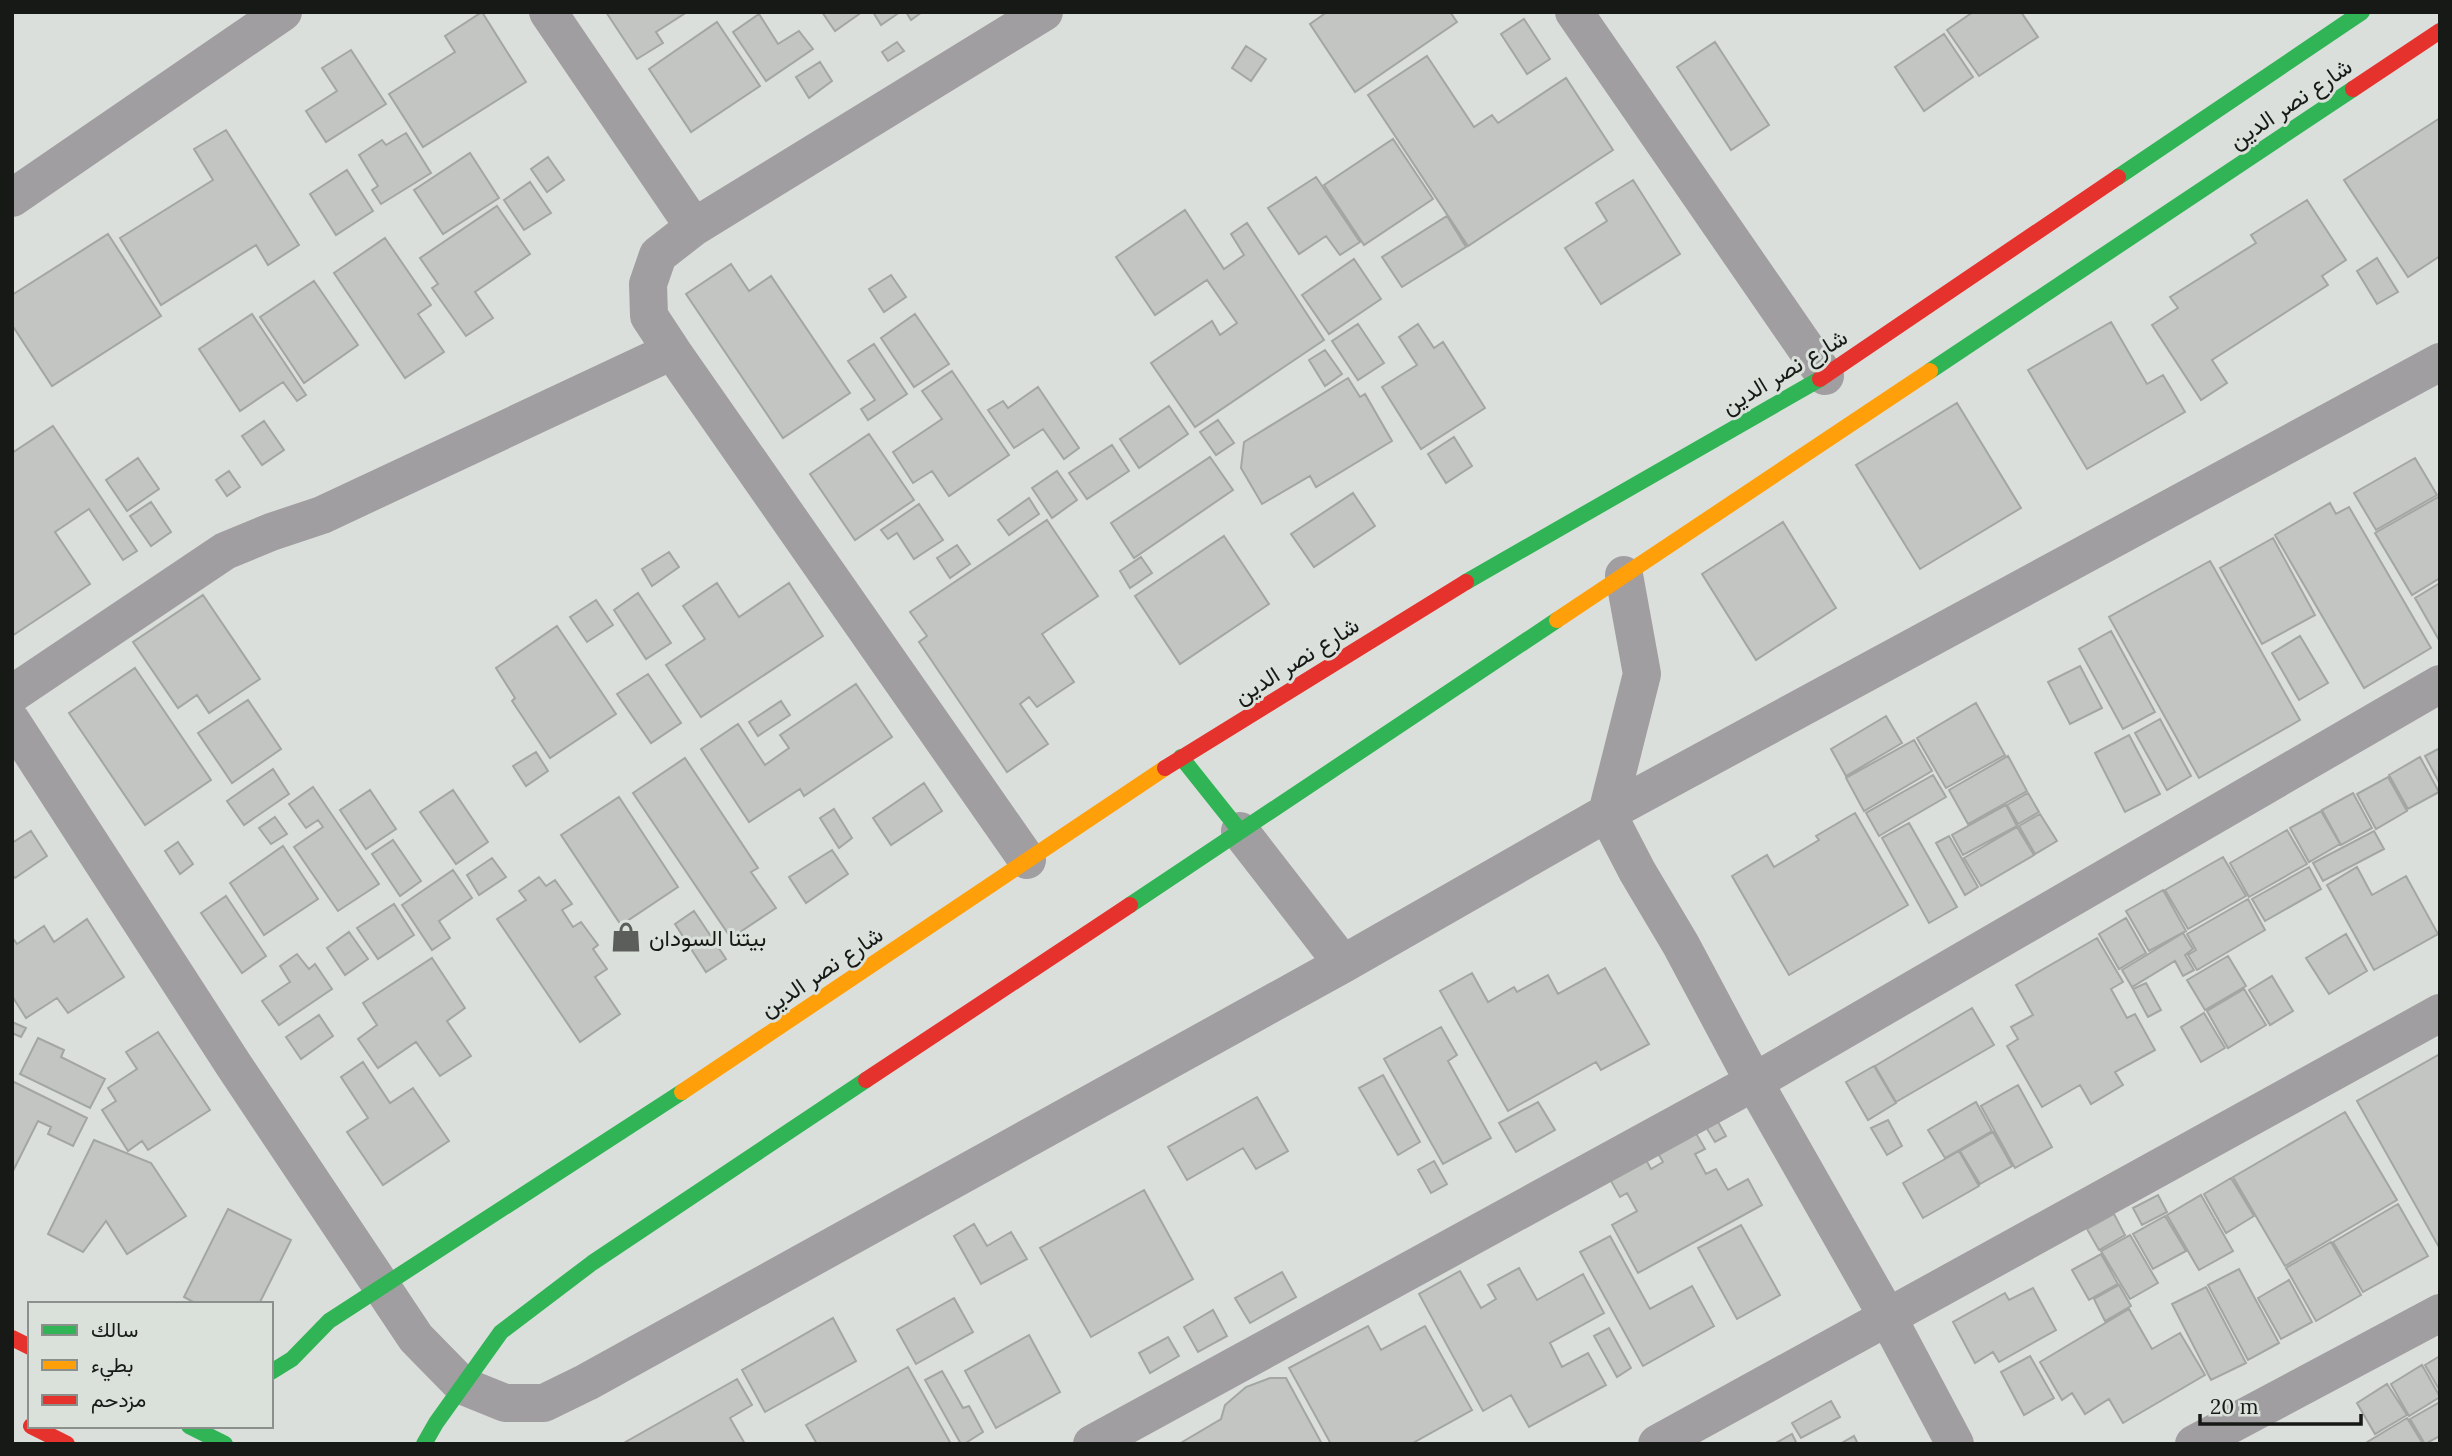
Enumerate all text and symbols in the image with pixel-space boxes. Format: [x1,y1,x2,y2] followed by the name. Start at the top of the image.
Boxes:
[2223,51,2358,156] street label: شارع نصر الدين
[1716,322,1853,422] street label: شارع نصر الدين
[1228,610,1365,712] street label: شارع نصر الدين
[754,919,889,1024] street label: شارع نصر الدين
[609,920,643,954] shop icon: بيتنا السودان
[649,923,766,953] place label: بيتنا السودان
[28,1302,273,1428] legend
[91,1316,138,1343] text: سالك
[91,1351,134,1382] text: بطيء
[2200,1382,2361,1426] scale bar
[91,1386,146,1414] text: مزدحم
[2210,1393,2259,1420] text: 20 m

